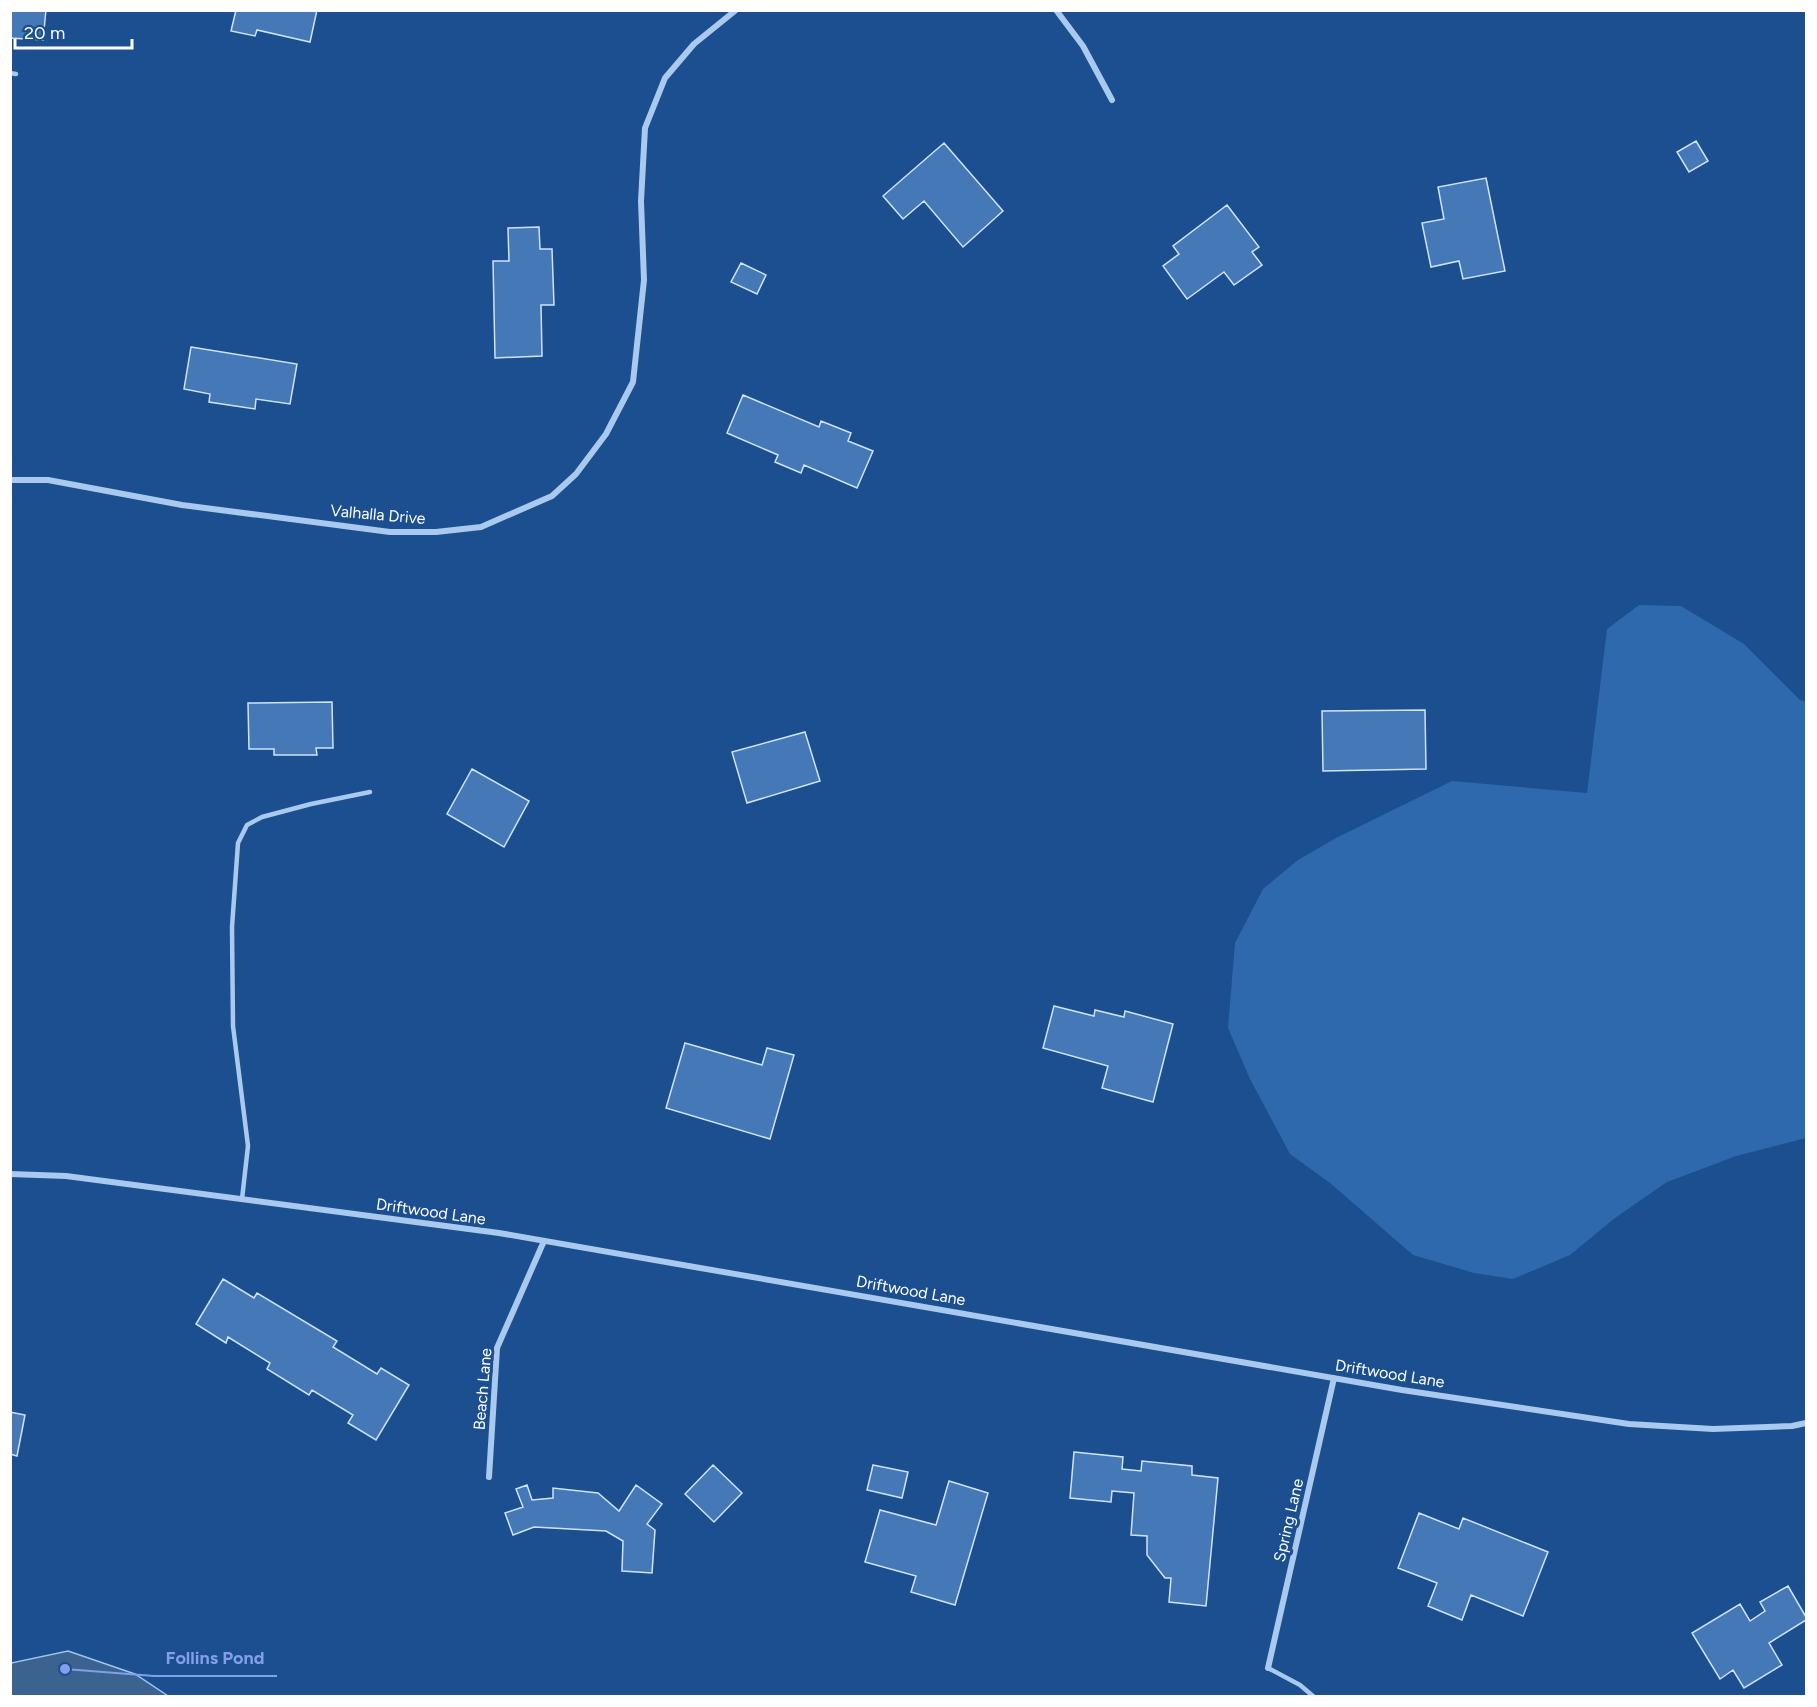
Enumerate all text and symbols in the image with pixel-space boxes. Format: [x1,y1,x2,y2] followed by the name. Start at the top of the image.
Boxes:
[15,12,132,50] scale bar
[24,22,65,44] text: 20 m
[330,501,427,528] street label: Valhalla Drive
[375,1194,487,1229] street label: Driftwood Lane
[855,1272,967,1309] street label: Driftwood Lane
[469,1347,496,1431] street label: Beach Lane
[1334,1355,1446,1392] street label: Driftwood Lane
[1270,1476,1307,1564] street label: Spring Lane
[154,1640,277,1676] callout: Follins Pond
[166,1647,264,1669] text: Follins Pond

